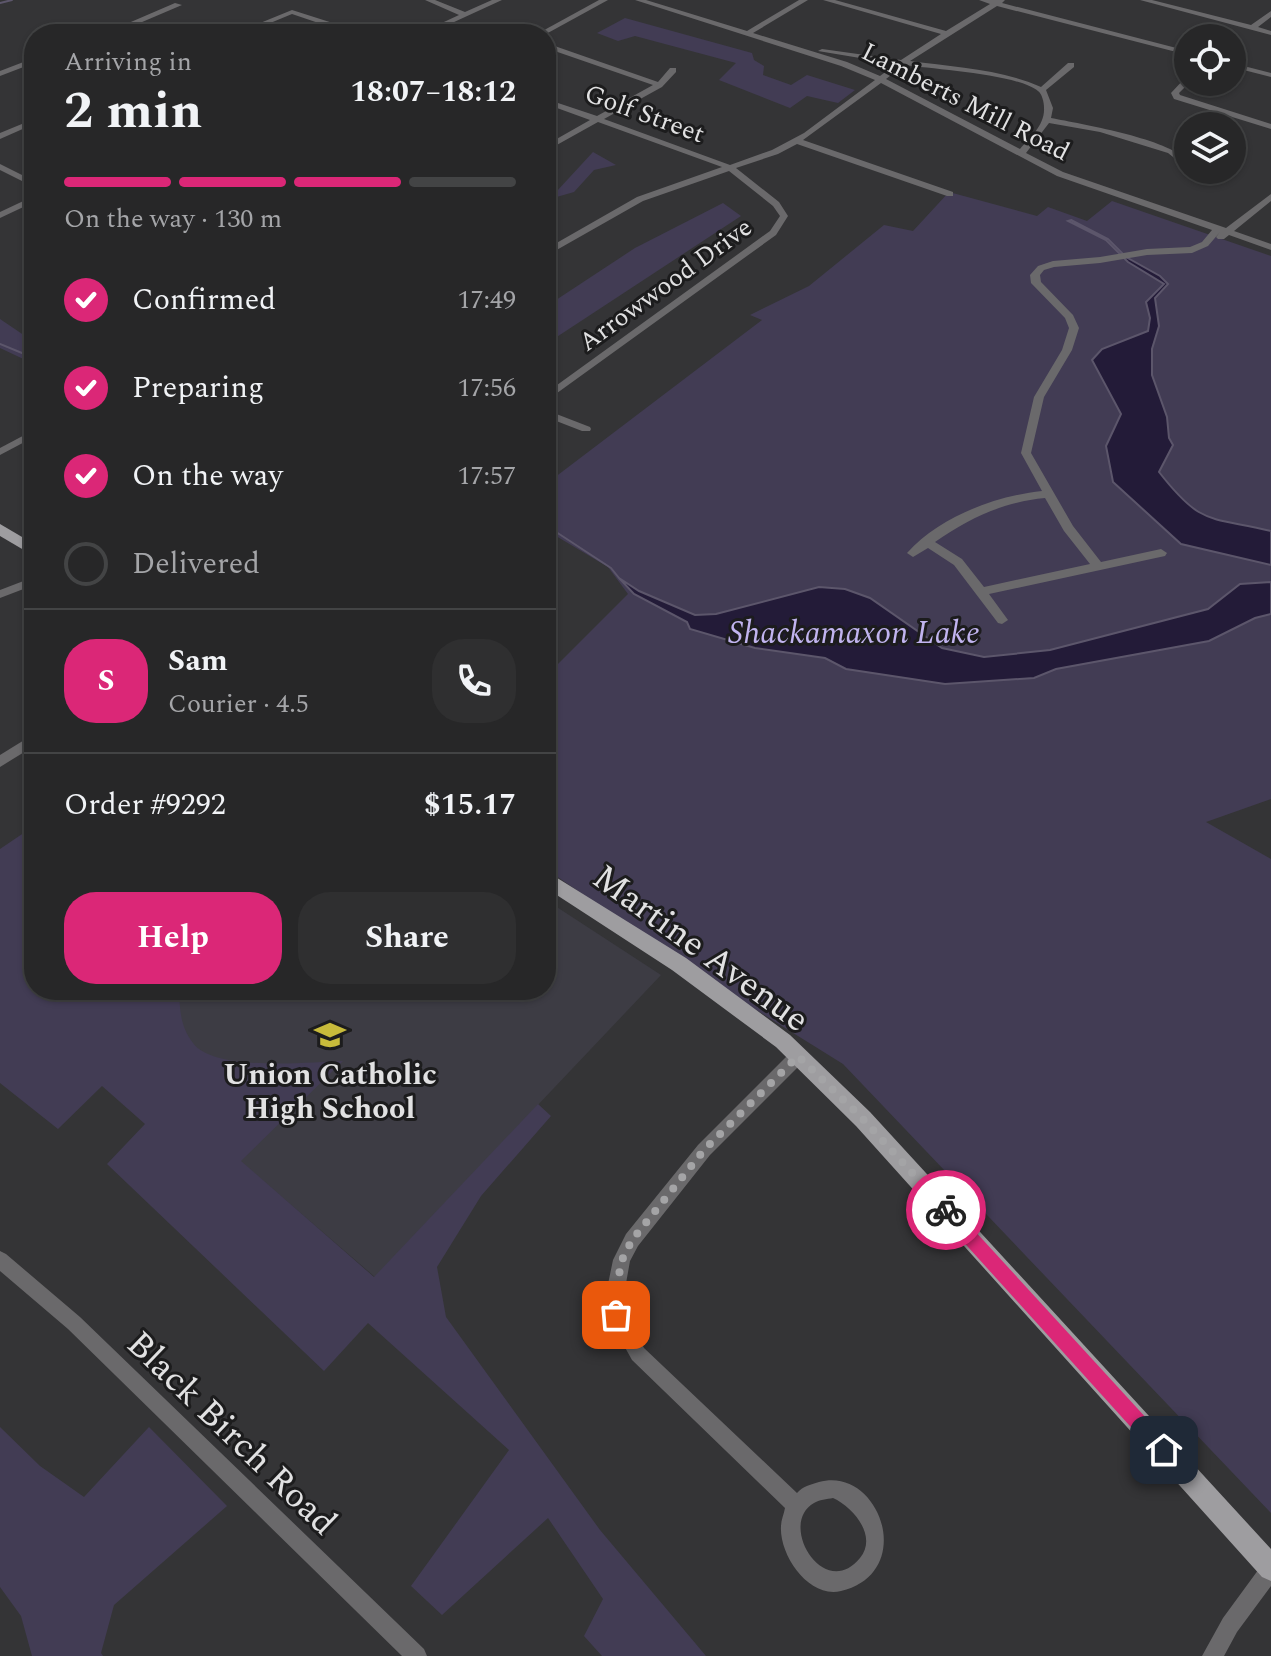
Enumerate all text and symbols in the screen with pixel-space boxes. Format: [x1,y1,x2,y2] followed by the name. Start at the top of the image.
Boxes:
[1174,24,1246,184] map controls
[1174,24,1246,96] button: locate
[854,32,1077,172] street label: Lamberts Mill Road
[64,42,192,82] text: Arriving in
[350,69,516,115] text: 18:07–18:12
[64,72,202,151] text: 2 min
[579,74,710,154] street label: Golf Street
[1174,112,1246,184] button: layers
[64,199,282,239] text: On the way · 130 m
[570,208,761,362] street label: Arrowwood Drive
[132,277,276,323] text: Confirmed
[64,278,108,322] icon: check
[457,280,516,320] text: 17:49
[132,365,264,411] text: Preparing
[64,366,108,410] icon: check
[457,368,516,408] text: 17:56
[132,453,283,499] text: On the way
[64,454,108,498] icon: check
[457,456,516,496] text: 17:57
[132,541,260,587] text: Delivered
[728,609,980,658] water label: Shackamaxon Lake
[168,638,228,684] text: Sam
[432,639,516,723] button: phone
[97,658,115,704] text: S
[168,684,309,724] text: Courier · 4.5
[64,782,226,828] text: Order #9292
[424,782,516,828] text: $15.17
[581,851,821,1047] street label: Martine Avenue
[64,892,282,984] button: Help
[298,892,516,984] button: Share
[313,1018,347,1052] school or university icon: Union Catholic High School
[223,1052,437,1132] place label: Union Catholic High School
[906,1170,986,1250] courier
[924,1188,968,1232] icon: bike
[582,1281,650,1349] pin
[594,1293,638,1337] icon: bag
[113,1318,349,1549] street label: Black Birch Road
[1130,1416,1198,1484] pin
[1142,1428,1186,1472] icon: home

